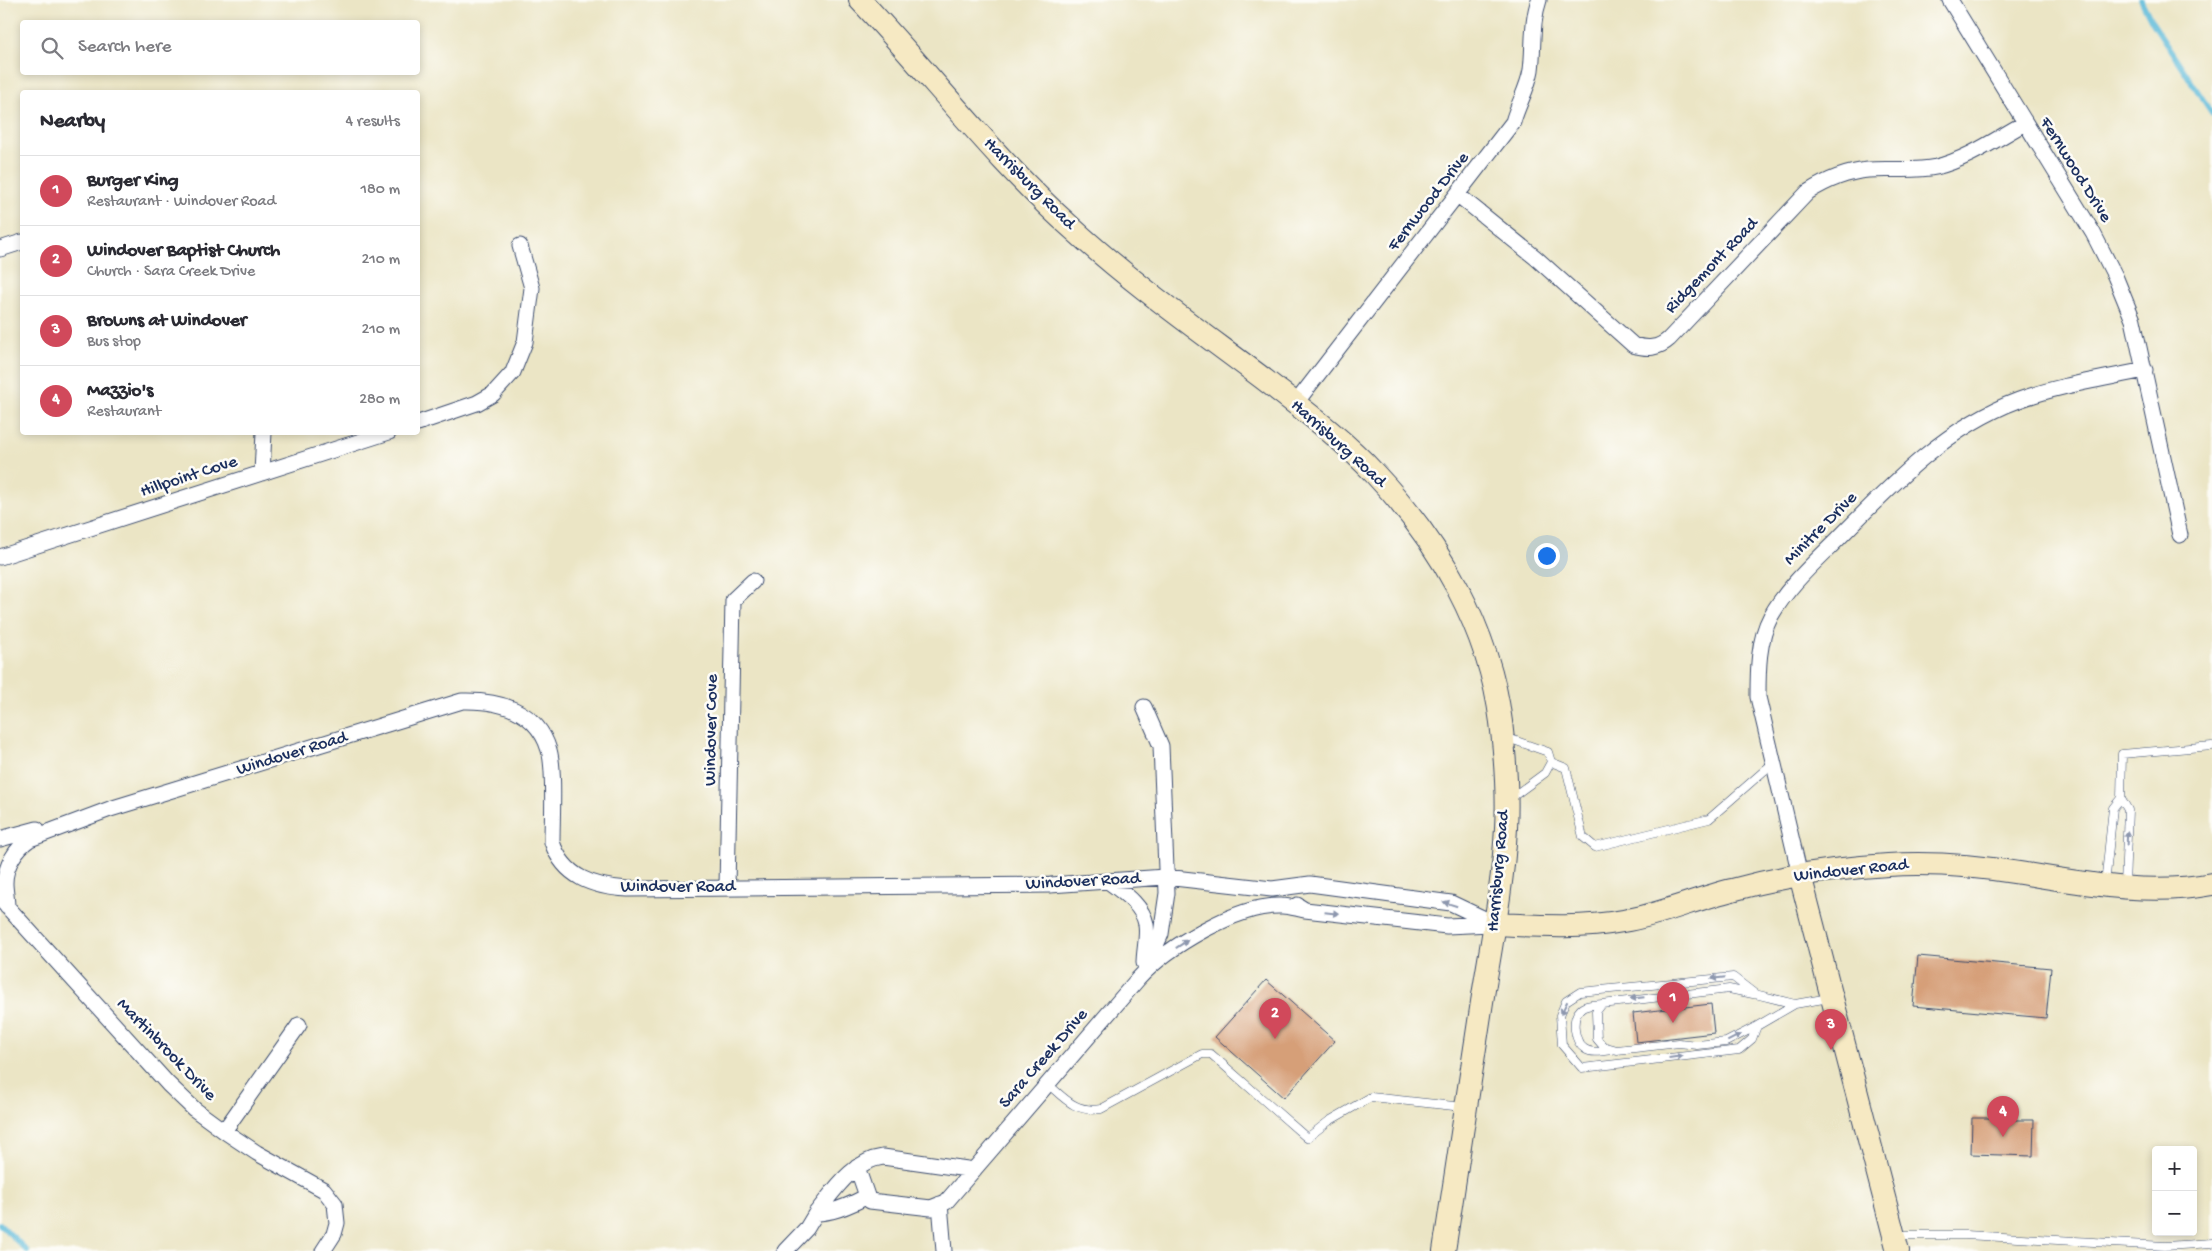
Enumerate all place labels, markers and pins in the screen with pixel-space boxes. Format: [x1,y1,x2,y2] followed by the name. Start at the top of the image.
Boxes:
[1657,982,1689,1023] pin: 1
[1259,998,1291,1039] pin: 2
[1815,1009,1847,1050] pin: 3
[1987,1096,2019,1137] pin: 4

